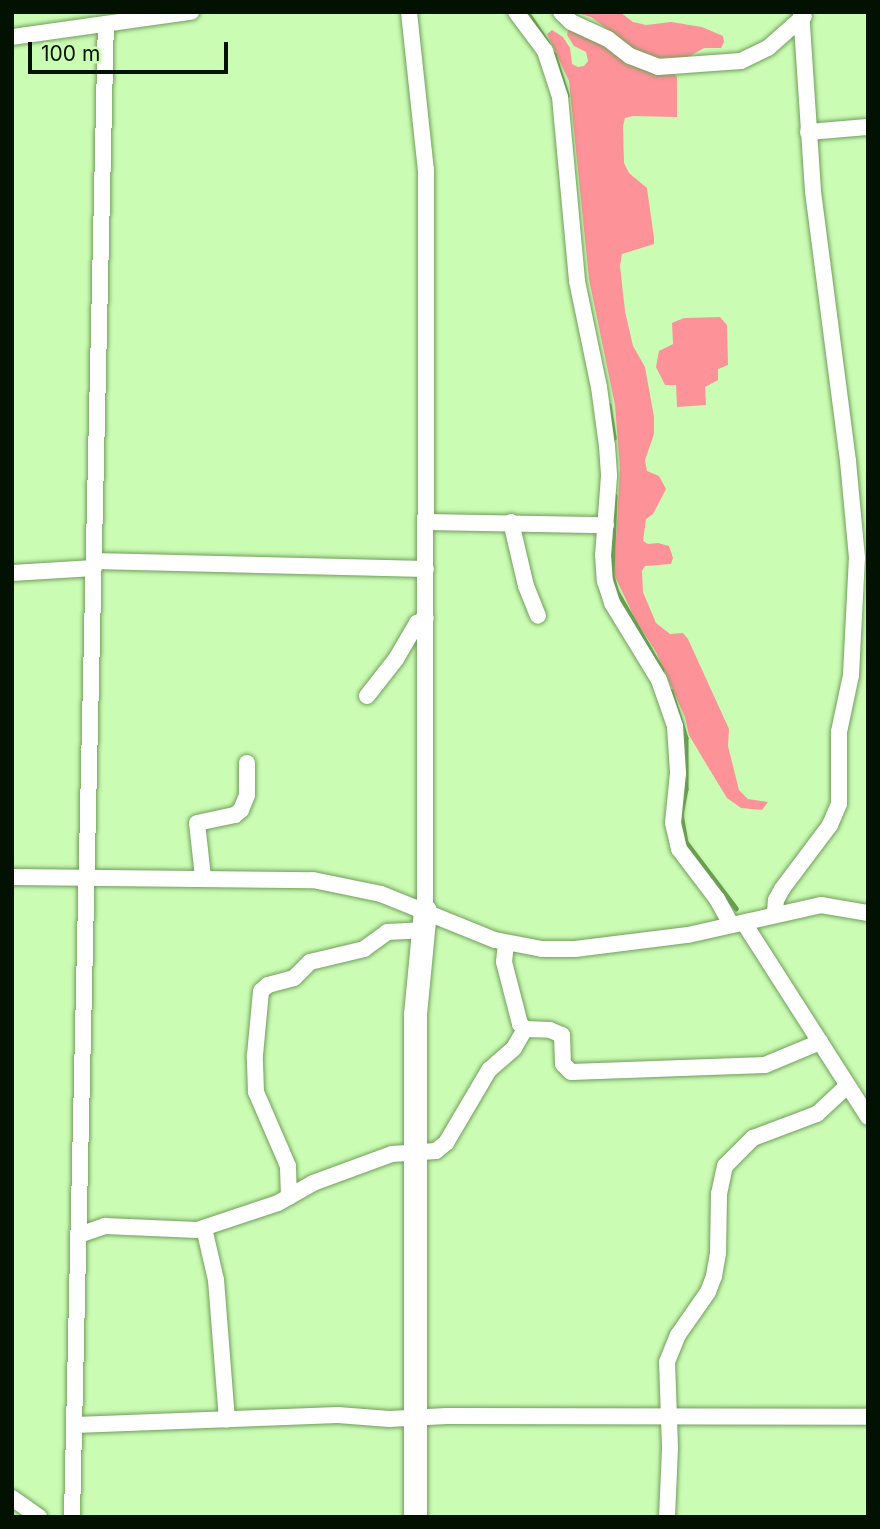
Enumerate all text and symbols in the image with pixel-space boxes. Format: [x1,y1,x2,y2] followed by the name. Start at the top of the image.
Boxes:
[32,28,231,72] scale bar
[41,41,100,66] text: 100 m

